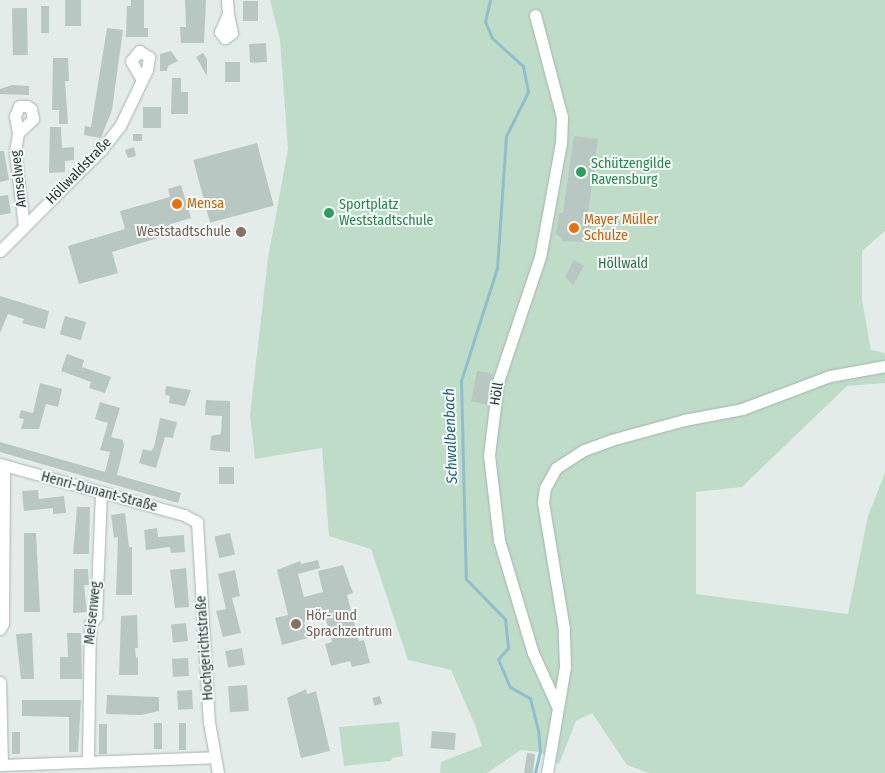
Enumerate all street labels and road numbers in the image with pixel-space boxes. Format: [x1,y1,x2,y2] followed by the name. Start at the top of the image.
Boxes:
[43,134,115,208] street label: Höllwaldstraße
[8,150,30,208] street label: Amselweg
[487,381,507,407] street label: Höll
[39,468,159,516] street label: Henri-Dunant-Straße
[81,581,105,645] street label: Meisenweg
[193,595,217,701] street label: Hochgerichtstraße

